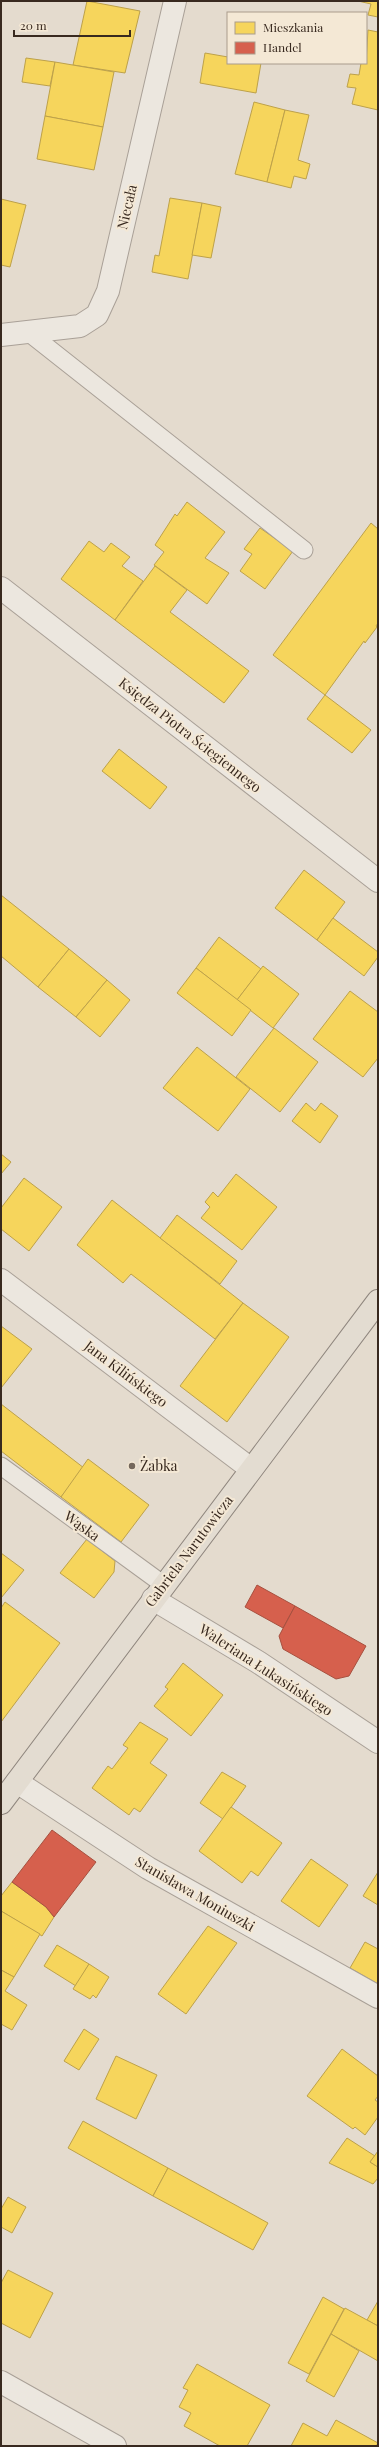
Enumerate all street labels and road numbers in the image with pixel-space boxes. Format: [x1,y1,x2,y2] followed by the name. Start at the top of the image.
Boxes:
[112,182,141,231] street label: Niecała
[115,673,266,796] street label: Księdza Piotra Ściegiennego
[80,1335,172,1411] street label: Jana Kilińskiego
[140,1491,237,1610] street label: Gabriela Narutowicza
[60,1506,104,1545] street label: Wąska
[195,1619,337,1720] street label: Waleriana Łukasińskiego
[132,1852,258,1936] street label: Stanisława Moniuszki

